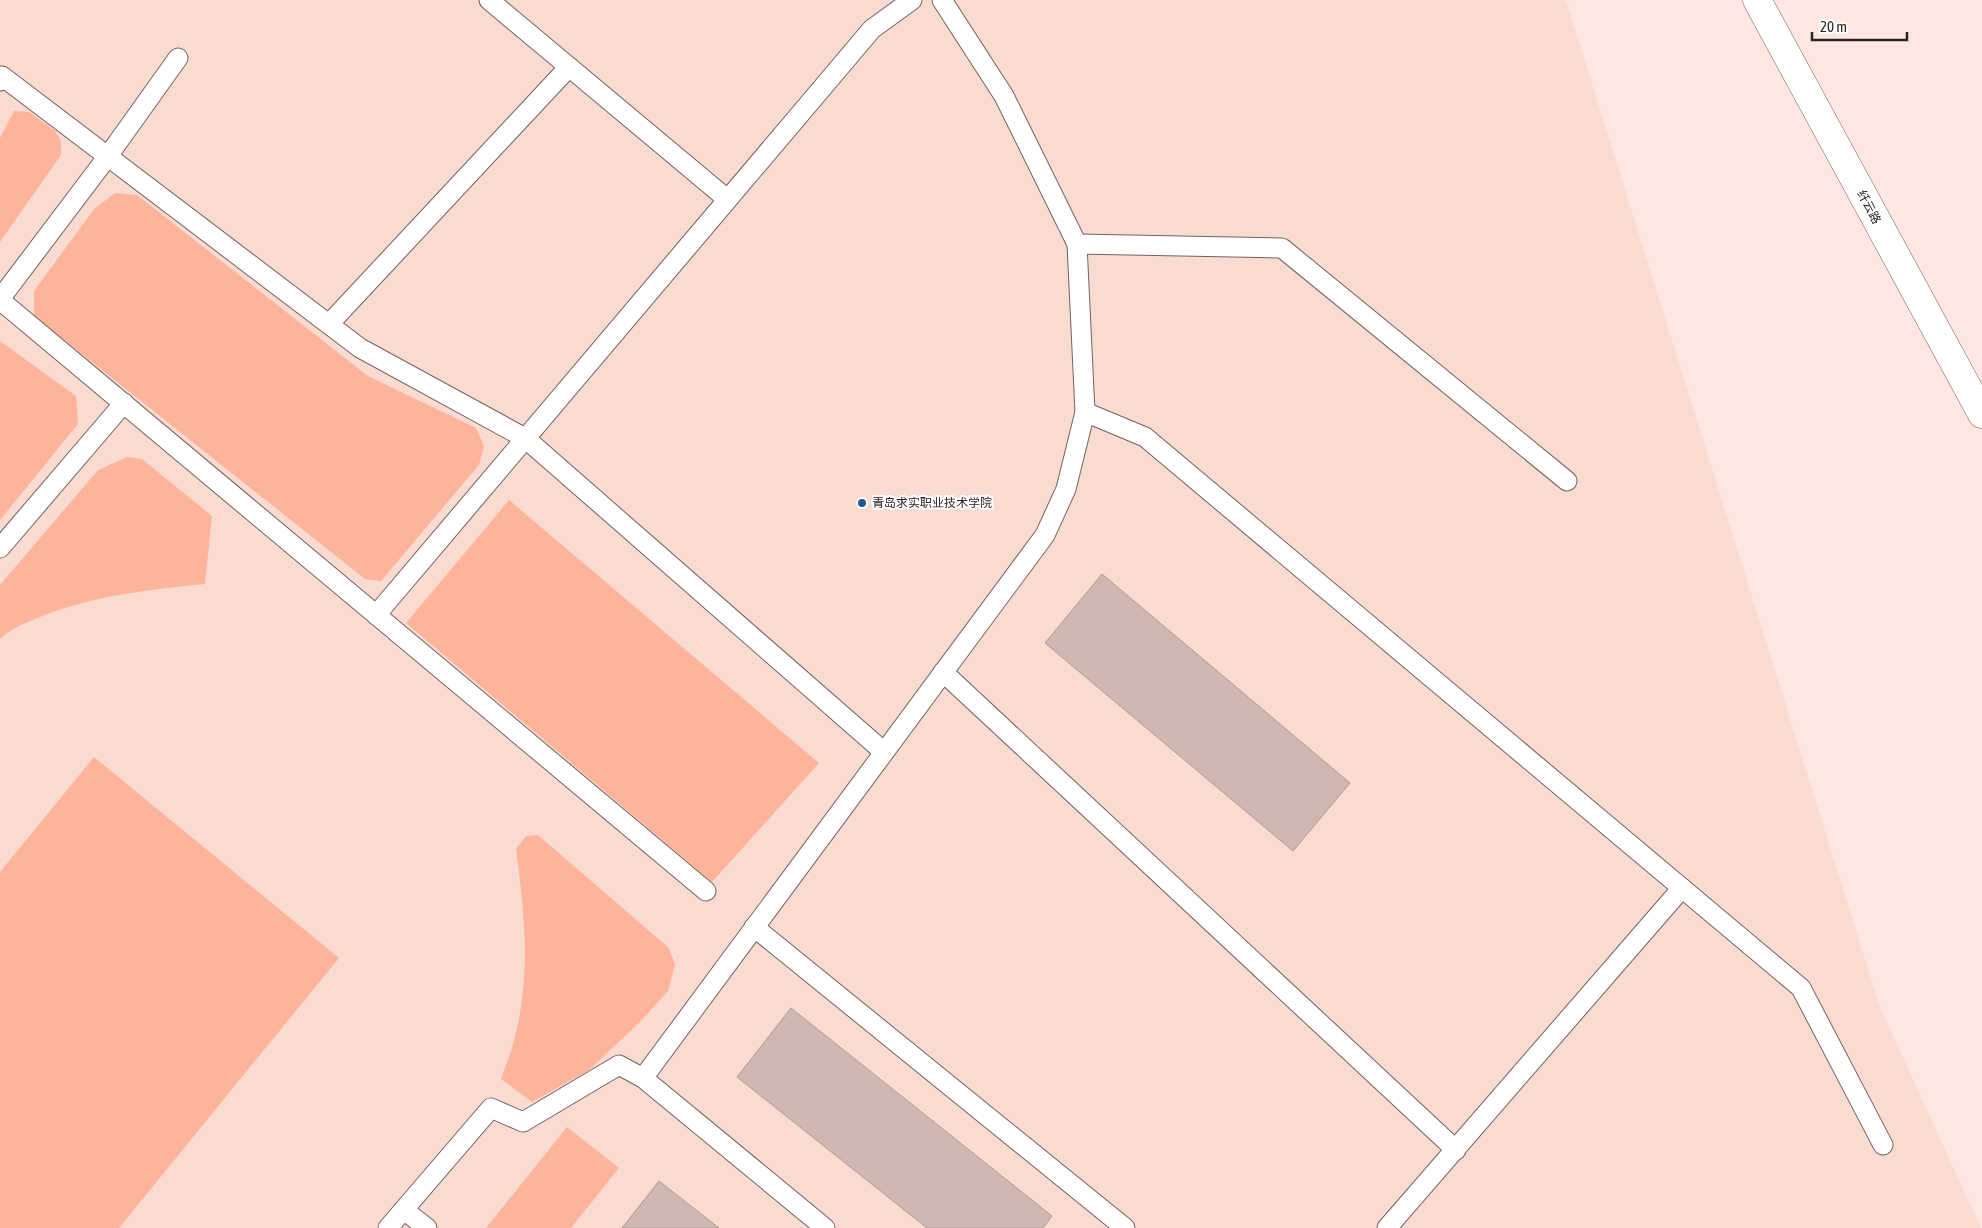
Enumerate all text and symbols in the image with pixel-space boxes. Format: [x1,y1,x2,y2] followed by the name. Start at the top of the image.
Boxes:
[1812,10,1907,42] scale bar
[1820,18,1847,35] text: 20 m
[1854,188,1884,226] street label: 纤云路
[872,496,992,510] place label: 青岛求实职业技术学院
[856,497,868,509] marker: 青岛求实职业技术学院

